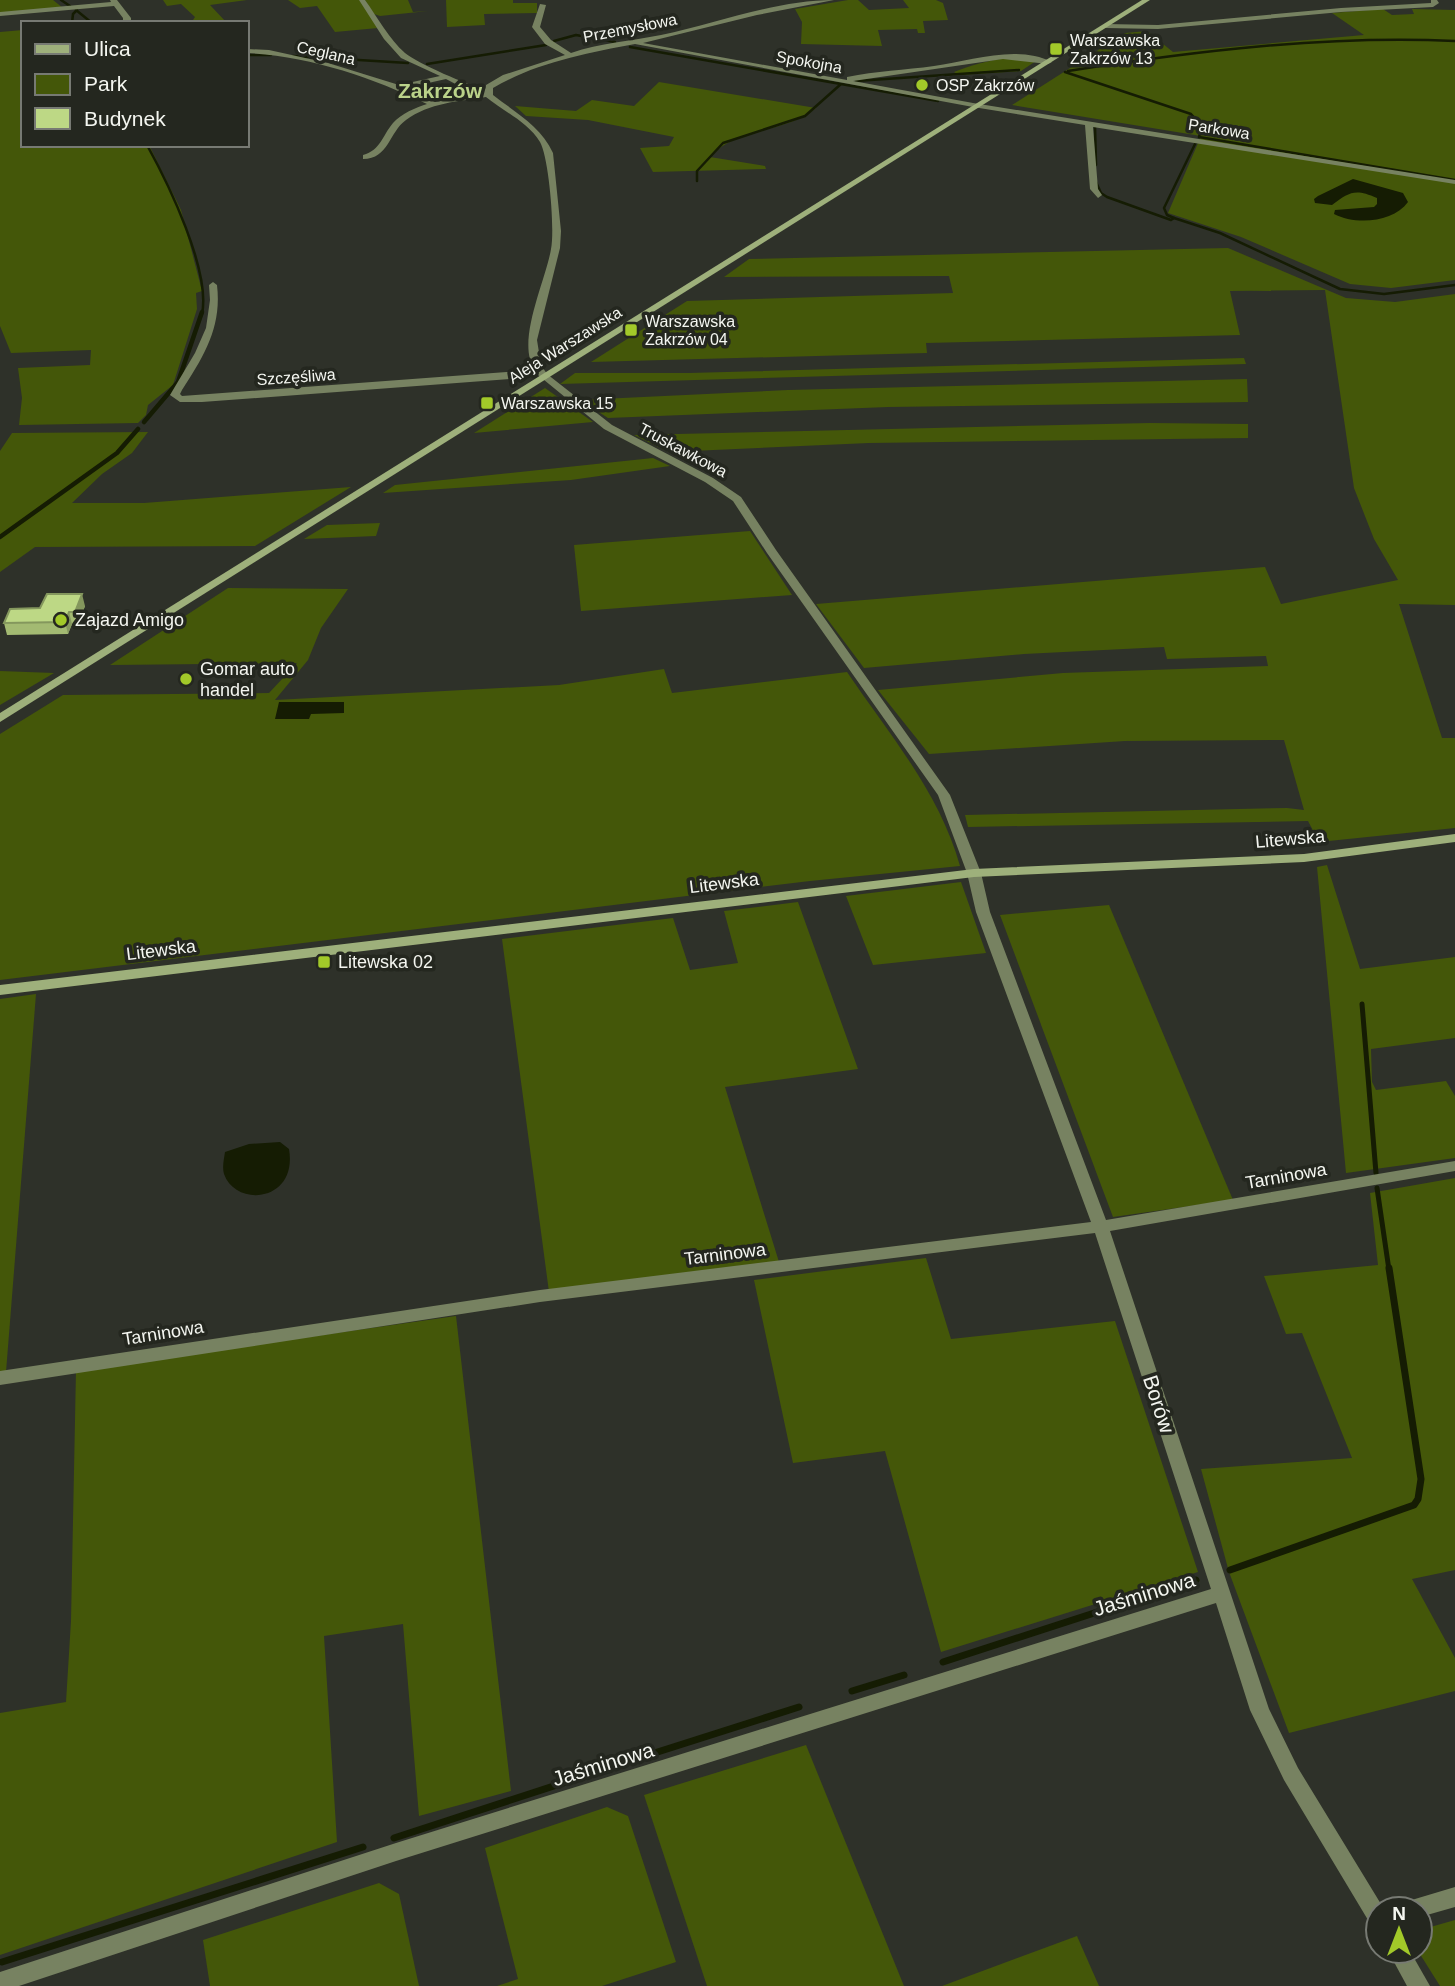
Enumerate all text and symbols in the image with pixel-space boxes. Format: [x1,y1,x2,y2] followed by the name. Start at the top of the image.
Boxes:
[582,11,678,45] street label: Przemysłowa
[21,21,248,147] legend
[1070,32,1160,67] place label: Warszawska Zakrzów 13
[84,37,131,60] text: Ulica
[295,38,357,68] street label: Ceglana
[1048,41,1064,57] marker: Warszawska Zakrzów 13
[775,48,843,76] street label: Spokojna
[84,72,128,95] text: Park
[914,77,930,93] marker: OSP Zakrzów
[936,77,1035,94] place label: OSP Zakrzów
[398,79,483,102] district label: Zakrzów
[84,107,166,130] text: Budynek
[1187,116,1251,142] street label: Parkowa
[505,303,625,387] street label: Aleja Warszawska
[645,313,735,348] place label: Warszawska Zakrzów 04
[623,322,639,338] marker: Warszawska Zakrzów 04
[256,366,336,388] street label: Szczęśliwa
[479,395,495,411] marker: Warszawska 15
[501,395,613,412] place label: Warszawska 15
[636,420,730,480] street label: Truskawkowa
[75,610,184,630] place label: Zajazd Amigo
[53,612,69,628] marker: Zajazd Amigo
[200,659,295,700] place label: Gomar auto handel
[178,671,194,687] marker: Gomar auto handel
[1254,826,1327,852] street label: Litewska
[688,869,761,897] street label: Litewska
[125,936,198,964] street label: Litewska
[338,952,433,972] place label: Litewska 02
[316,954,332,970] marker: Litewska 02
[1244,1159,1329,1193] street label: Tarninowa
[683,1239,768,1269] street label: Tarninowa
[121,1317,206,1349] street label: Tarninowa
[1139,1372,1179,1437] street label: Borów
[1090,1568,1198,1620] street label: Jaśminowa
[549,1738,657,1790] street label: Jaśminowa
[1364,1895,1434,1965] north arrow
[1392,1903,1406,1924] text: N

